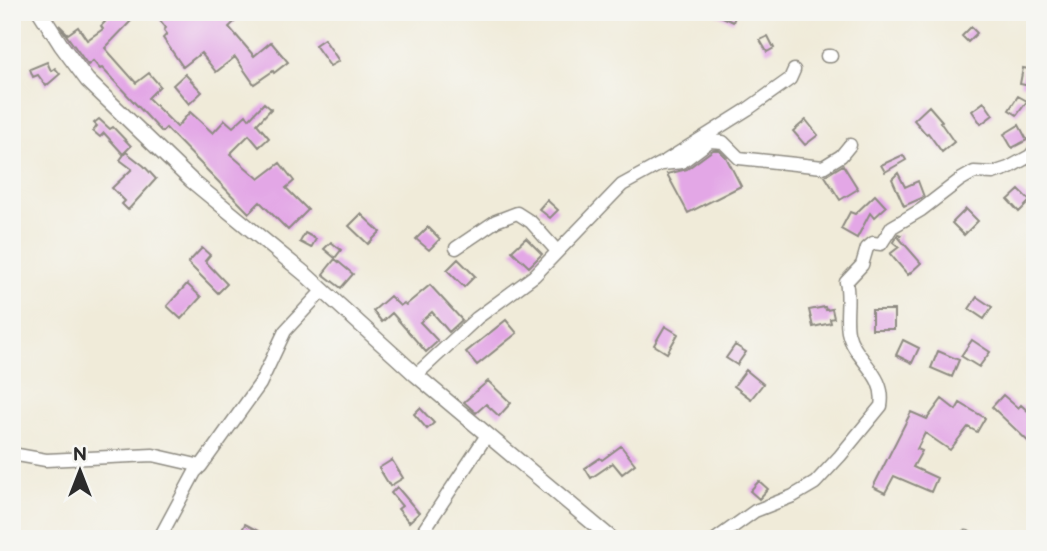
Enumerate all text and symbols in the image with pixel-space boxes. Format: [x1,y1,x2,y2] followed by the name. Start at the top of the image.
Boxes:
[46,435,116,505] north arrow
[73,444,87,467] text: N

